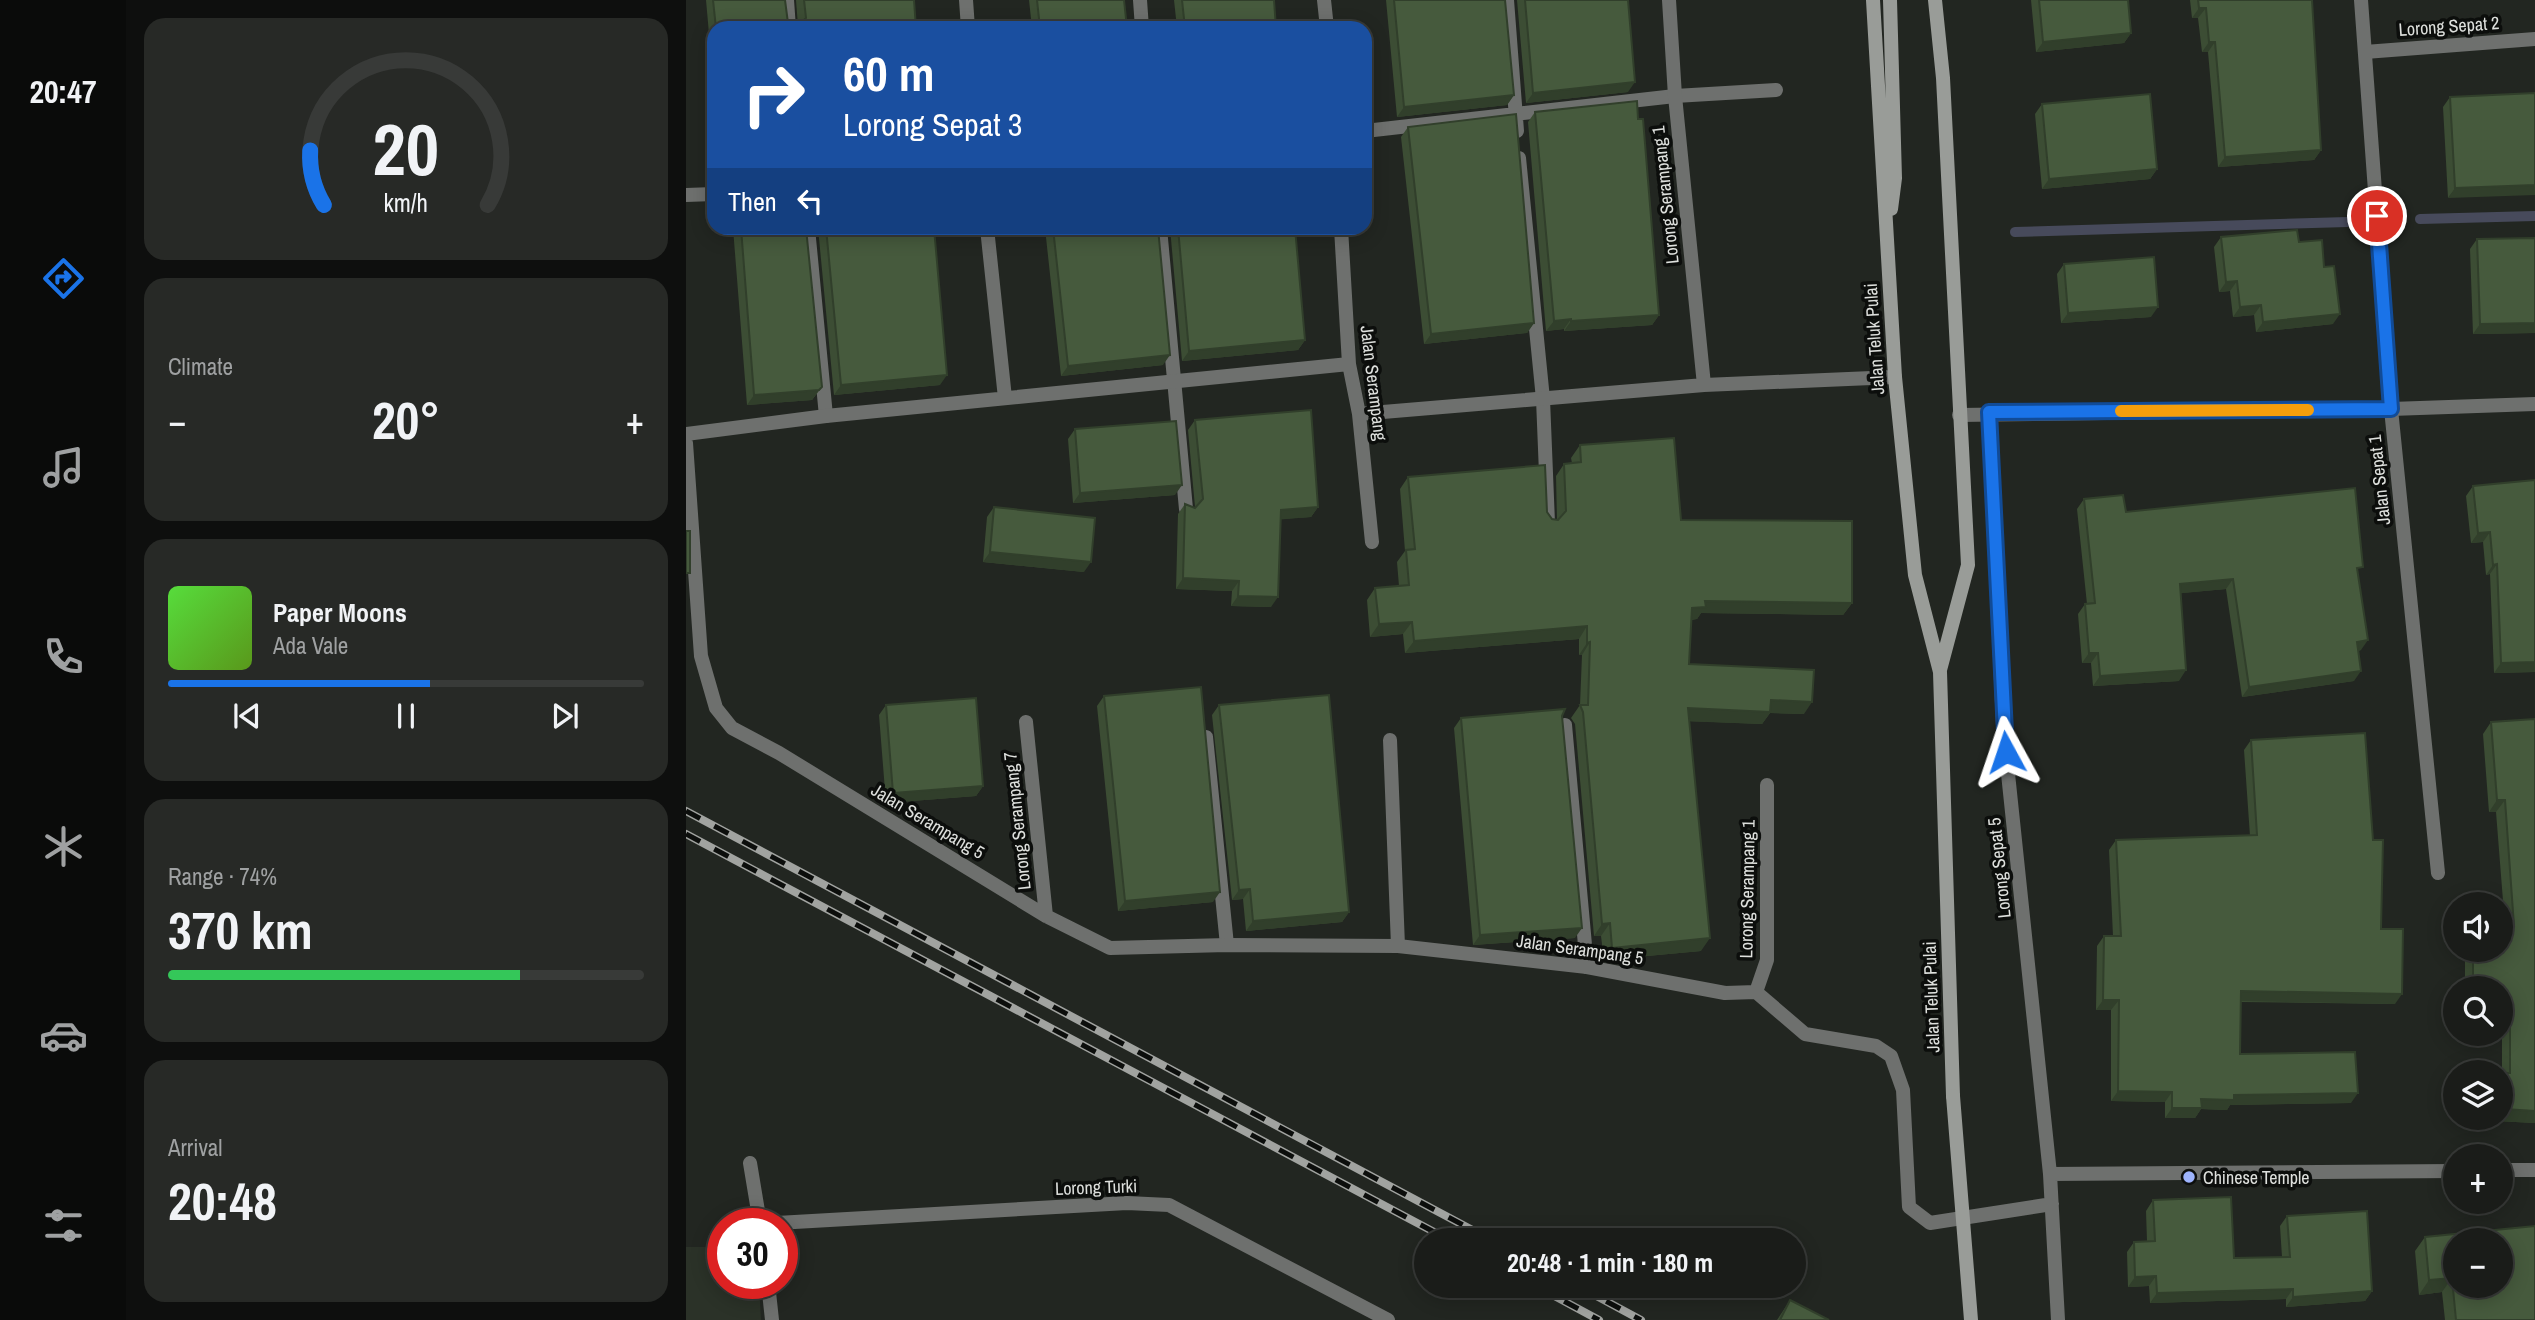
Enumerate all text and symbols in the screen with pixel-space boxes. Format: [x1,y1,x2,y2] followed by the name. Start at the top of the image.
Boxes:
[2398,10,2500,42] street label: Lorong Sepat 2
[843,40,935,106] text: 60 m
[728,49,819,140] icon: right
[29,70,97,113] text: 20:47
[373,101,439,199] text: 20
[843,103,1022,146] text: Lorong Sepat 3
[1645,124,1685,265] street label: Lorong Serampang 1
[791,182,829,220] icon: left
[728,184,777,219] text: Then
[384,186,428,220] text: km/h
[2347,186,2407,246] pin
[2358,197,2396,235] icon: arrive
[39,254,88,303] icon: directions
[1858,283,1890,395] street label: Jalan Teluk Pulai
[1355,324,1394,443] street label: Jalan Serampang
[168,351,233,382] text: Climate
[372,385,440,455] text: 20°
[168,395,186,446] text: −
[626,395,644,446] text: +
[2362,433,2396,526] street label: Jalan Sepat 1
[39,443,88,492] icon: music
[273,595,407,630] text: Paper Moons
[273,630,348,661] text: Ada Vale
[39,632,88,681] icon: phone
[228,697,266,735] icon: previous
[387,697,425,735] icon: pause
[546,697,584,735] icon: next
[1969,715,2043,789] position arrow
[997,751,1037,891] street label: Lorong Serampang 7
[867,777,989,865] street label: Jalan Serampang 5
[1981,816,2017,920] street label: Lorong Sepat 5
[1733,819,1761,959] street label: Lorong Serampang 1
[39,822,88,871] icon: climate
[168,861,277,892] text: Range · 74%
[2443,892,2513,1298] map controls
[2443,892,2513,962] button: sound
[168,895,313,965] text: 370 km
[1515,928,1645,970] street label: Jalan Serampang 5
[1917,941,1945,1053] street label: Jalan Teluk Pulai
[2443,976,2513,1046] button: search
[39,1011,88,1060] icon: car
[2443,1060,2513,1130] button: layers
[168,1132,223,1163] text: Arrival
[2443,1144,2513,1214] button: +
[2203,1165,2309,1190] place label: Chinese Temple
[168,1166,277,1236] text: 20:48
[2181,1169,2197,1185] marker: Chinese Temple
[1055,1173,1137,1201] street label: Lorong Turki
[39,1201,88,1250] icon: filters
[707,1208,798,1299] speed limit sign: 30
[2443,1228,2513,1298] button: −
[1507,1245,1713,1280] text: 20:48 · 1 min · 180 m

